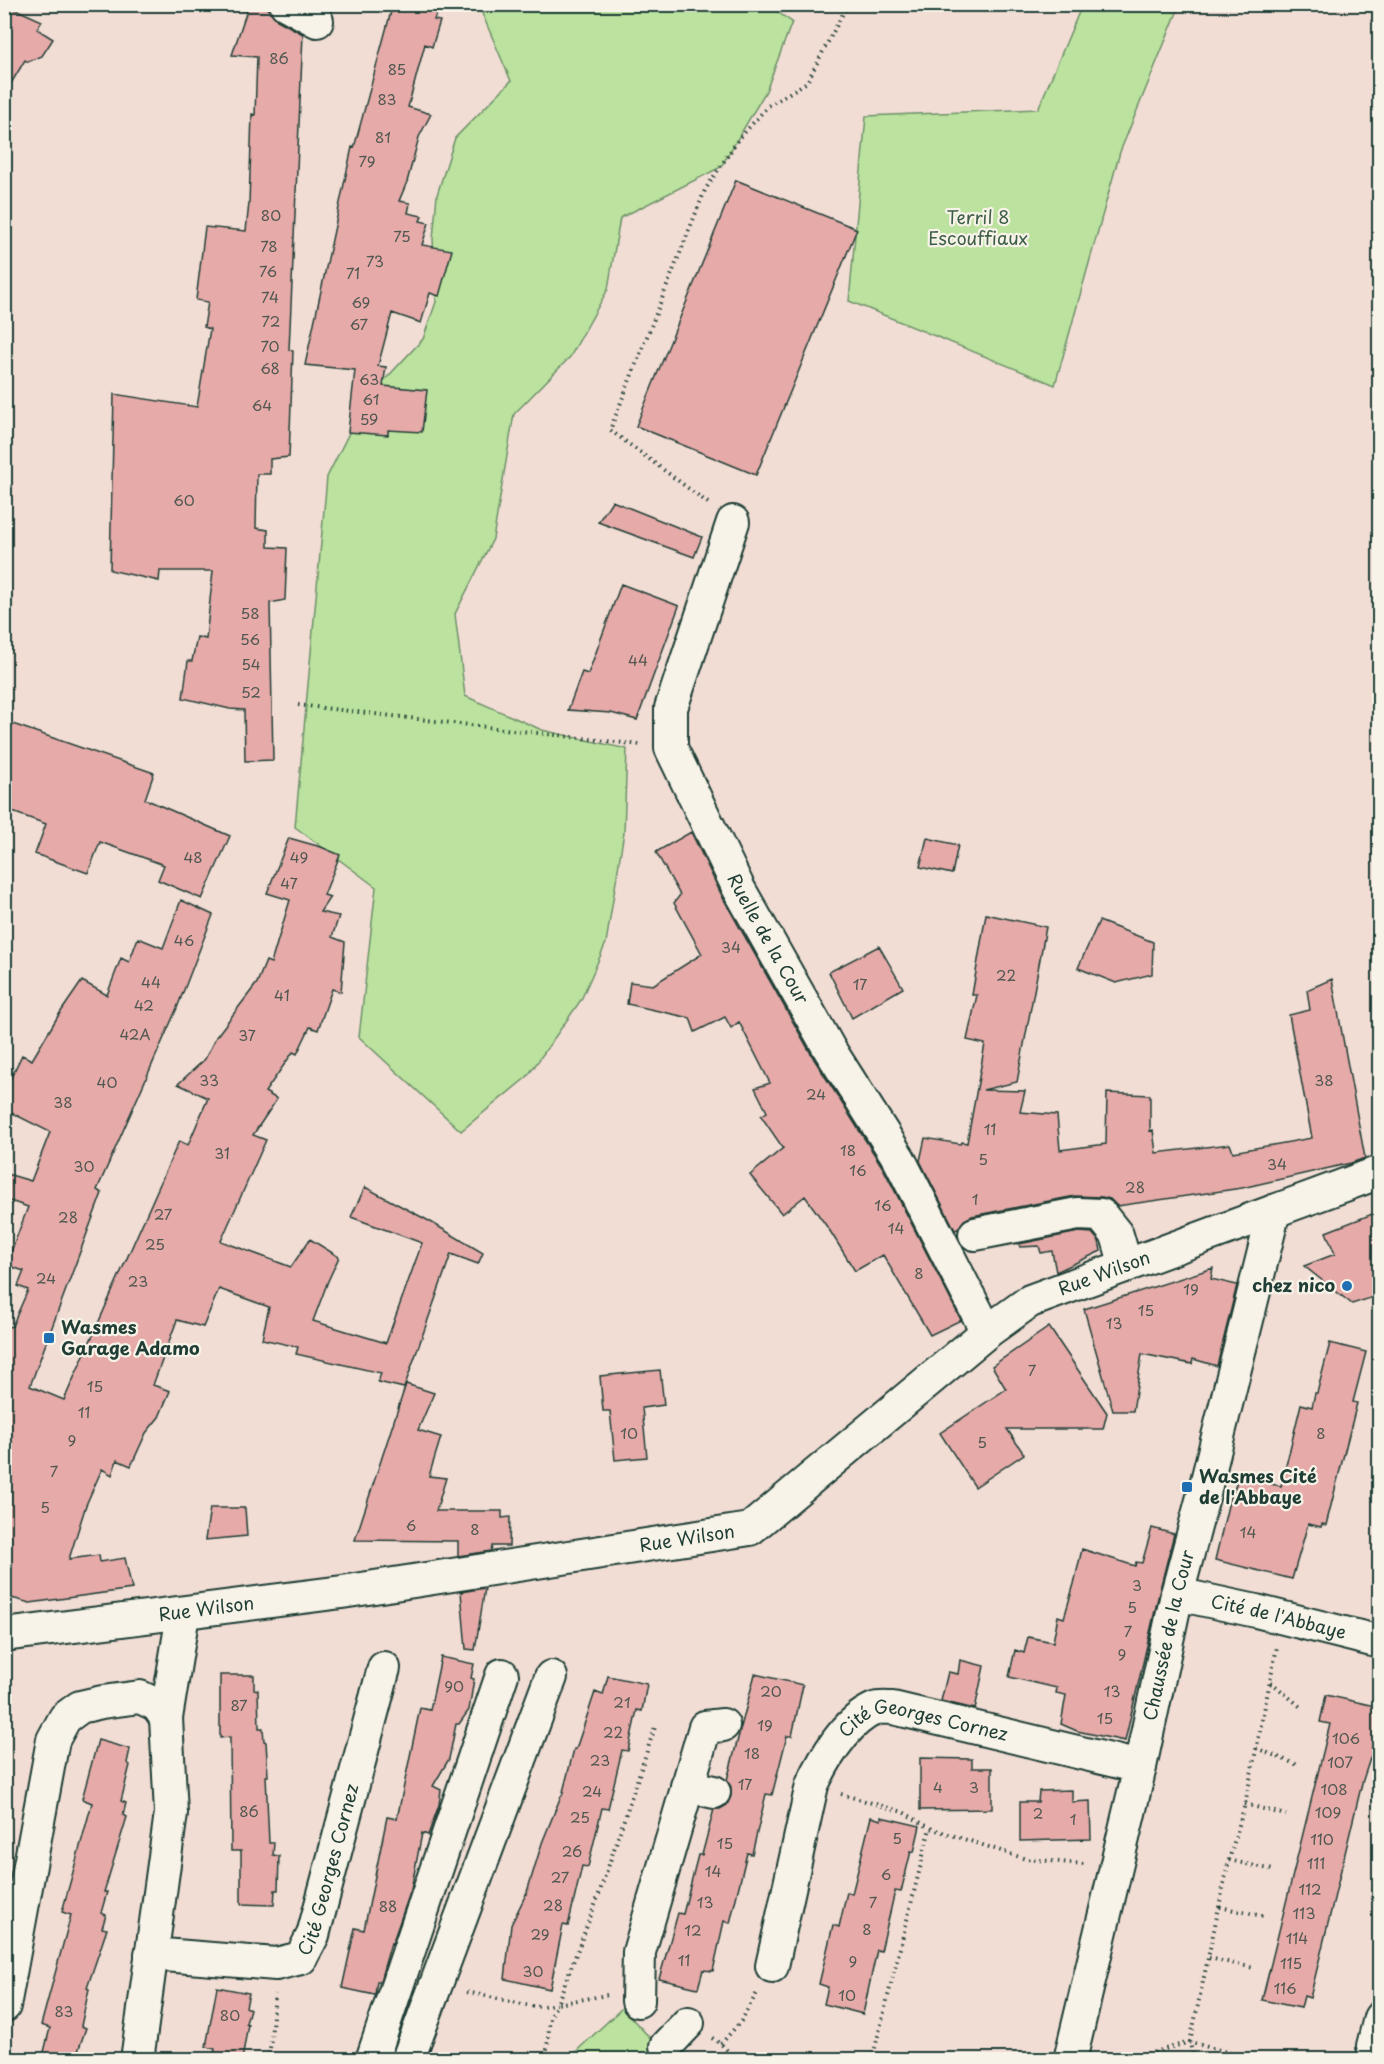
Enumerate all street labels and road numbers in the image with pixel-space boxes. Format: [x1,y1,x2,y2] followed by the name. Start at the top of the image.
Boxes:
[721,868,817,1009] street label: Ruelle de la Cour
[1054,1243,1154,1301] street label: Rue Wilson
[637,1517,736,1558] street label: Rue Wilson
[1135,1546,1200,1723] street label: Chaussée de la Cour
[1208,1587,1349,1645] street label: Cité de l'Abbaye
[157,1588,256,1627] street label: Rue Wilson
[837,1726,1017,1754] street label: Cité Georges Cornez
[290,1780,365,1960] street label: Cité Georges Cornez

